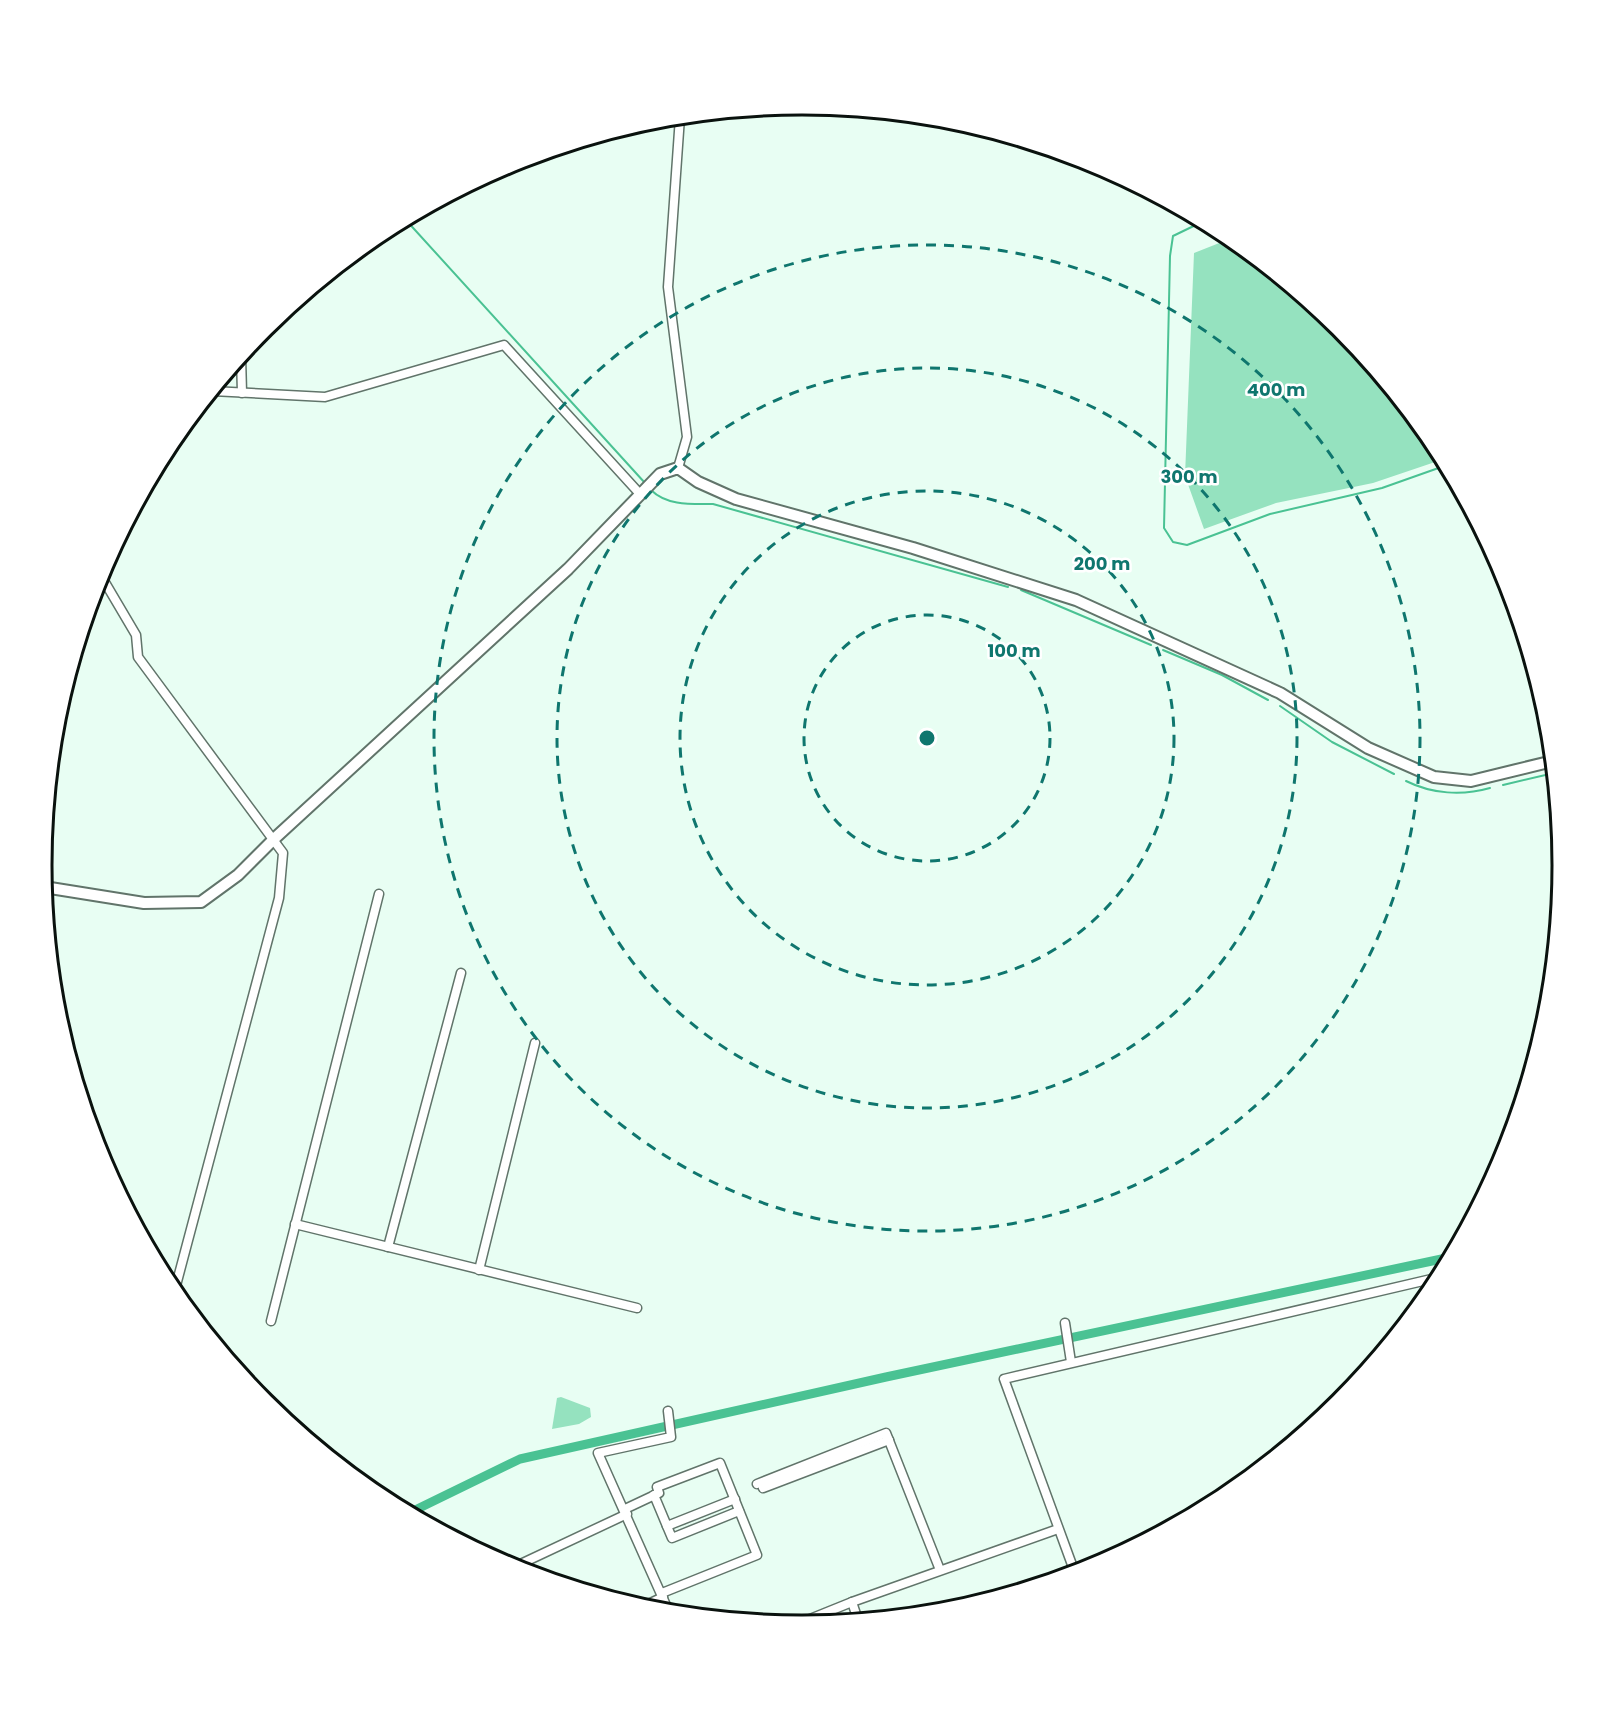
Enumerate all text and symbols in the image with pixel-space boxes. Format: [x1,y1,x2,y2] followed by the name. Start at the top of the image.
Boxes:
[1247,377,1305,402] text: 400 m
[1160,464,1218,489] text: 300 m
[1074,551,1130,576] text: 200 m
[987,638,1041,663] text: 100 m
[917,728,937,748] centre of rings

